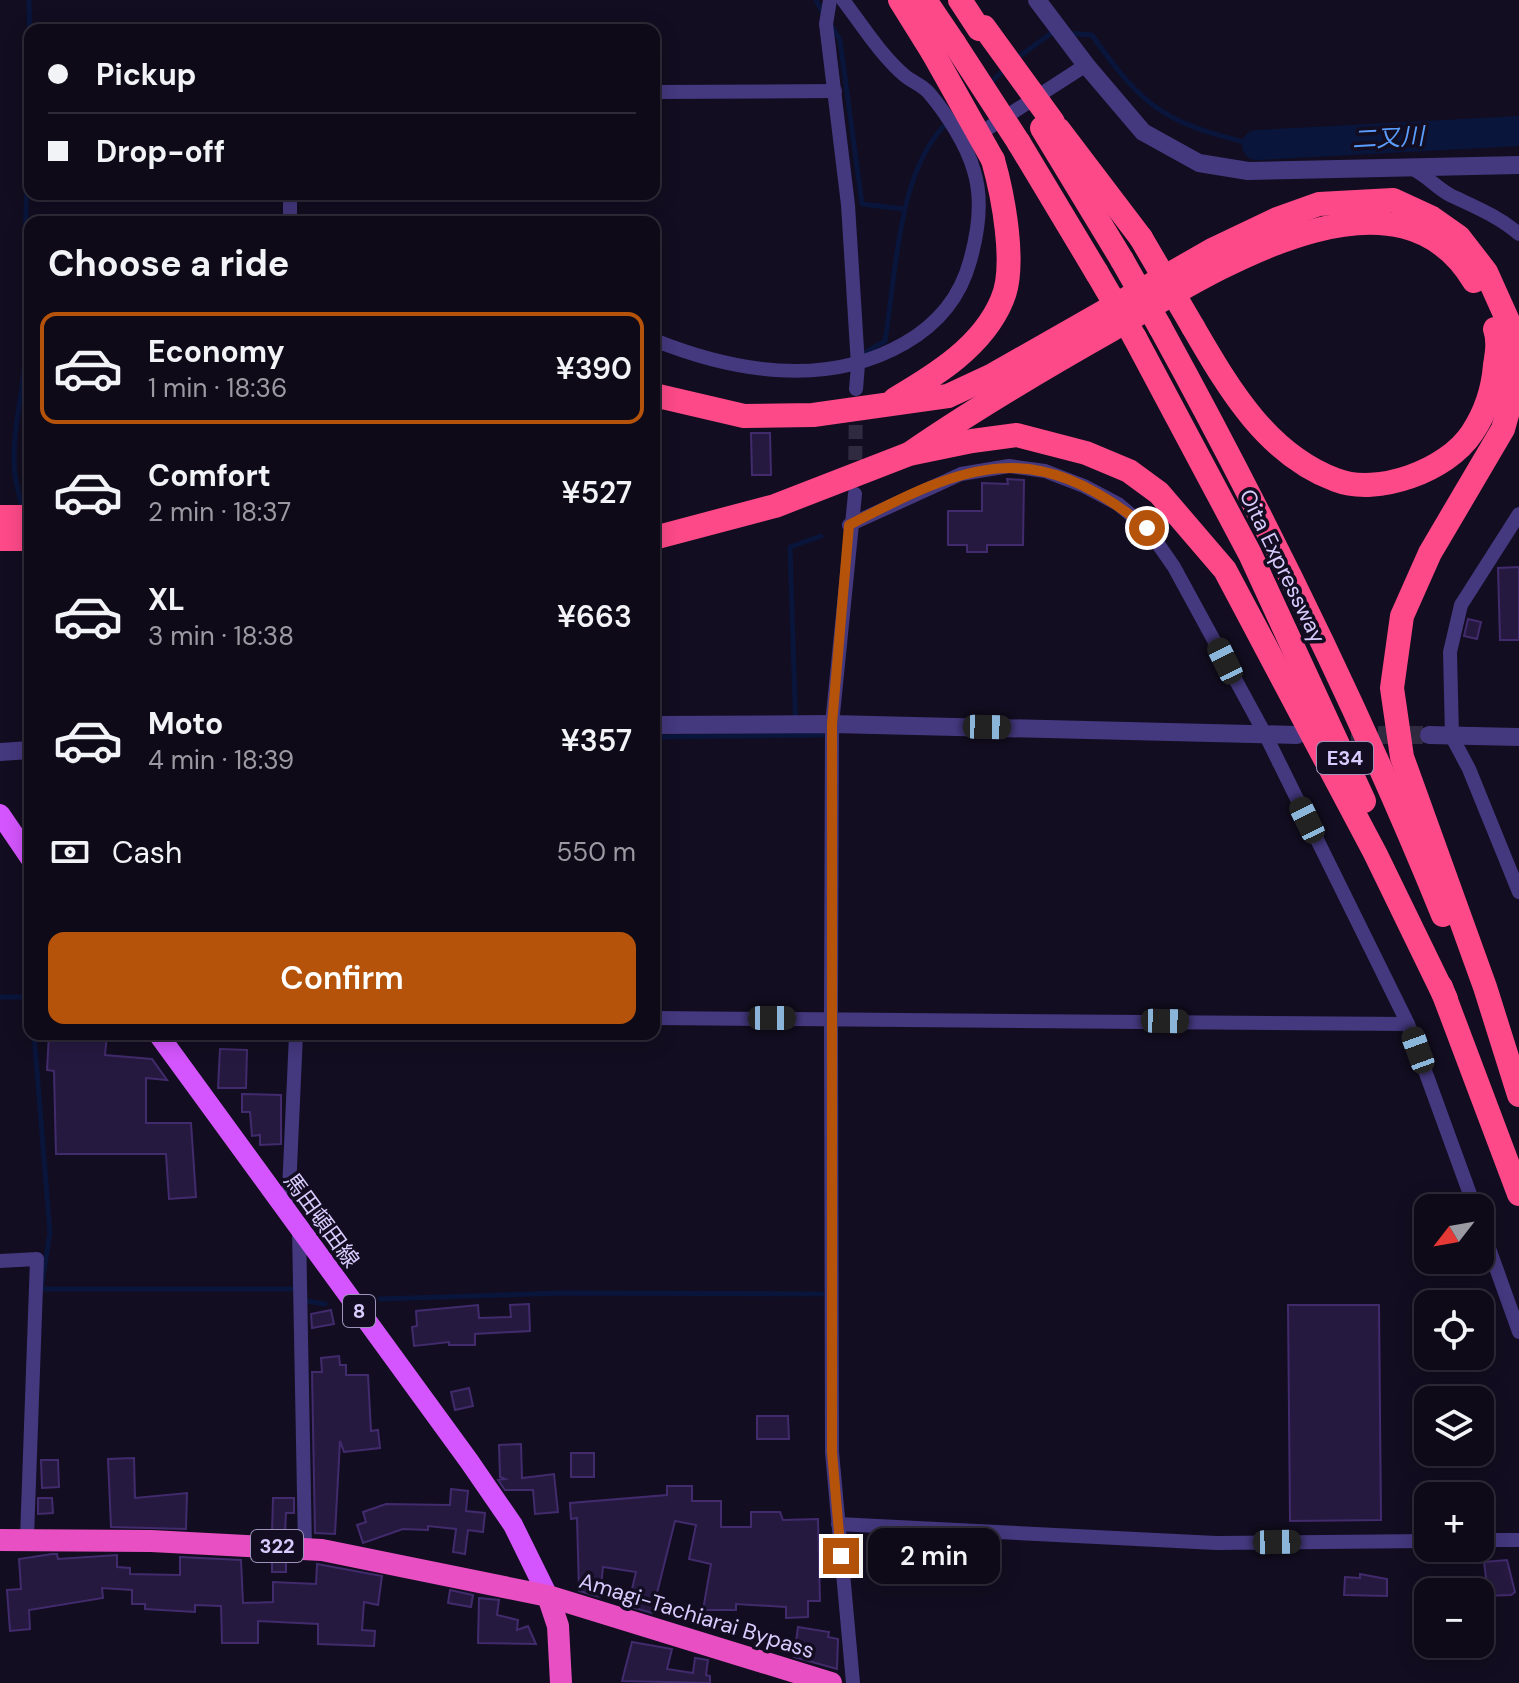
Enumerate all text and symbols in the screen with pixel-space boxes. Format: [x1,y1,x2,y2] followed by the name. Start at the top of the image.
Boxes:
[96,55,196,94] text: Pickup
[1351,120,1428,155] water label: 二又川
[96,132,225,171] text: Drop-off
[48,240,289,287] text: Choose a ride
[52,332,124,404] icon: car
[148,332,285,371] text: Economy
[556,349,632,388] text: ¥390
[148,371,287,405] text: 1 min · 18:36
[52,456,124,528] icon: car
[148,456,271,495] text: Comfort
[562,473,632,512] text: ¥527
[1233,484,1332,648] street label: Oita Expressway
[148,495,291,529] text: 2 min · 18:37
[1129,510,1165,546] route start
[52,580,124,652] icon: car
[148,580,185,619] text: XL
[557,597,632,636] text: ¥663
[148,619,294,653] text: 3 min · 18:38
[1204,634,1246,688] car
[52,704,124,776] icon: car
[148,704,223,743] text: Moto
[963,715,1011,739] car
[561,721,632,760] text: ¥357
[1317,742,1373,774] road number: E34
[148,743,294,777] text: 4 min · 18:39
[1286,793,1328,847] car
[48,830,92,874] icon: cash
[112,833,182,872] text: Cash
[556,835,636,869] text: 550 m
[48,932,636,1024] button: Confirm
[748,1006,796,1030] car
[1141,1009,1189,1033] car
[1399,1023,1437,1077] car
[278,1167,366,1273] street label: 馬田頓田線
[1414,1194,1494,1274] north arrow
[1414,1194,1494,1658] map controls
[1414,1290,1494,1370] button: locate
[343,1295,375,1327] road number: 8
[1414,1386,1494,1466] button: layers
[1414,1482,1494,1562] button: +
[869,1528,1001,1584] callout: 2 min
[251,1530,303,1562] road number: 322
[1253,1530,1301,1554] car
[823,1538,859,1574] route end
[900,1539,968,1573] text: 2 min
[576,1566,818,1665] street label: Amagi-Tachiarai Bypass
[1414,1578,1494,1658] button: −

